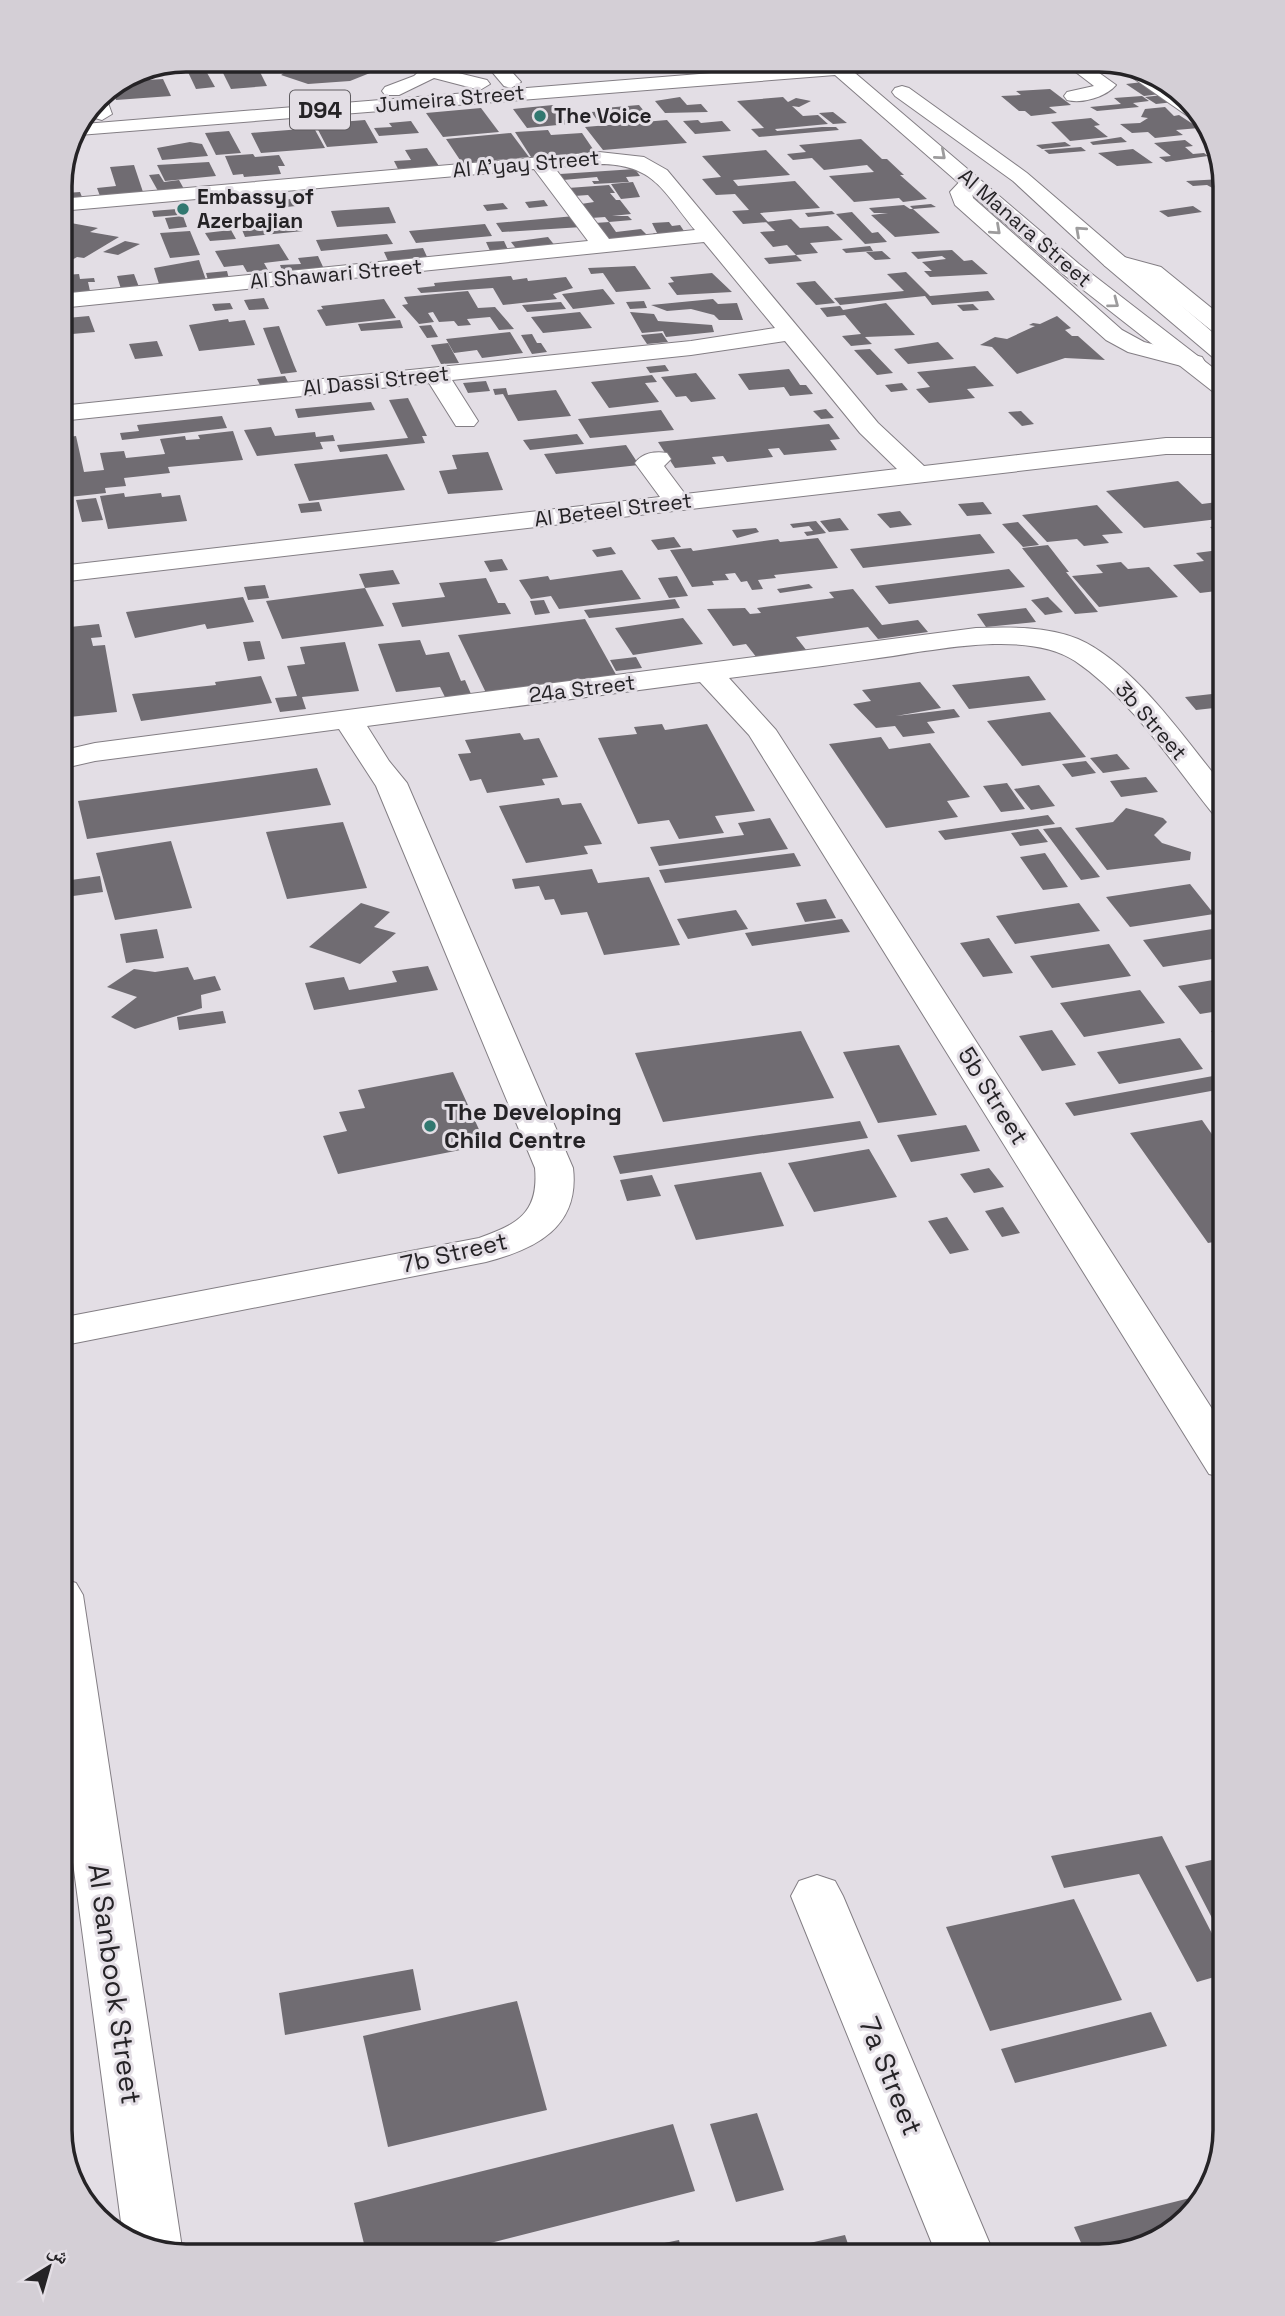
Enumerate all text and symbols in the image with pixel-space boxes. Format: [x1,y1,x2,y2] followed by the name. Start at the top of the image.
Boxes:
[374,79,526,118] street label: Jumeira Street
[290,90,350,130] road number: D94
[554,102,652,129] place label: The Voice
[532,108,548,124] marker: The Voice
[451,144,600,183] street label: Al A'yay Street
[933,147,946,159] one-way arrow
[953,162,1098,293] street label: Al Manara Street
[197,183,314,234] place label: Embassy of Azerbajian
[175,201,191,217] marker: Embassy of Azerbajian
[988,221,1001,234] one-way arrow
[1075,227,1088,240] one-way arrow
[249,253,423,294] street label: Al Shawari Street
[1107,295,1119,307] one-way arrow
[302,359,450,402] street label: Al Dassi Street
[533,486,693,533] street label: Al Beteel Street
[527,669,637,708] street label: 24a Street
[1110,676,1193,766] street label: 3b Street
[951,1041,1036,1150] street label: 5b Street
[444,1096,622,1155] place label: The Developing Child Centre
[422,1118,438,1134] marker: The Developing Child Centre
[398,1225,510,1280] street label: 7b Street
[80,1861,150,2107] street label: Al Sanbook Street
[851,2011,931,2141] street label: 7a Street
[14,2232,84,2302] north arrow
[43,2238,75,2270] text: ش

